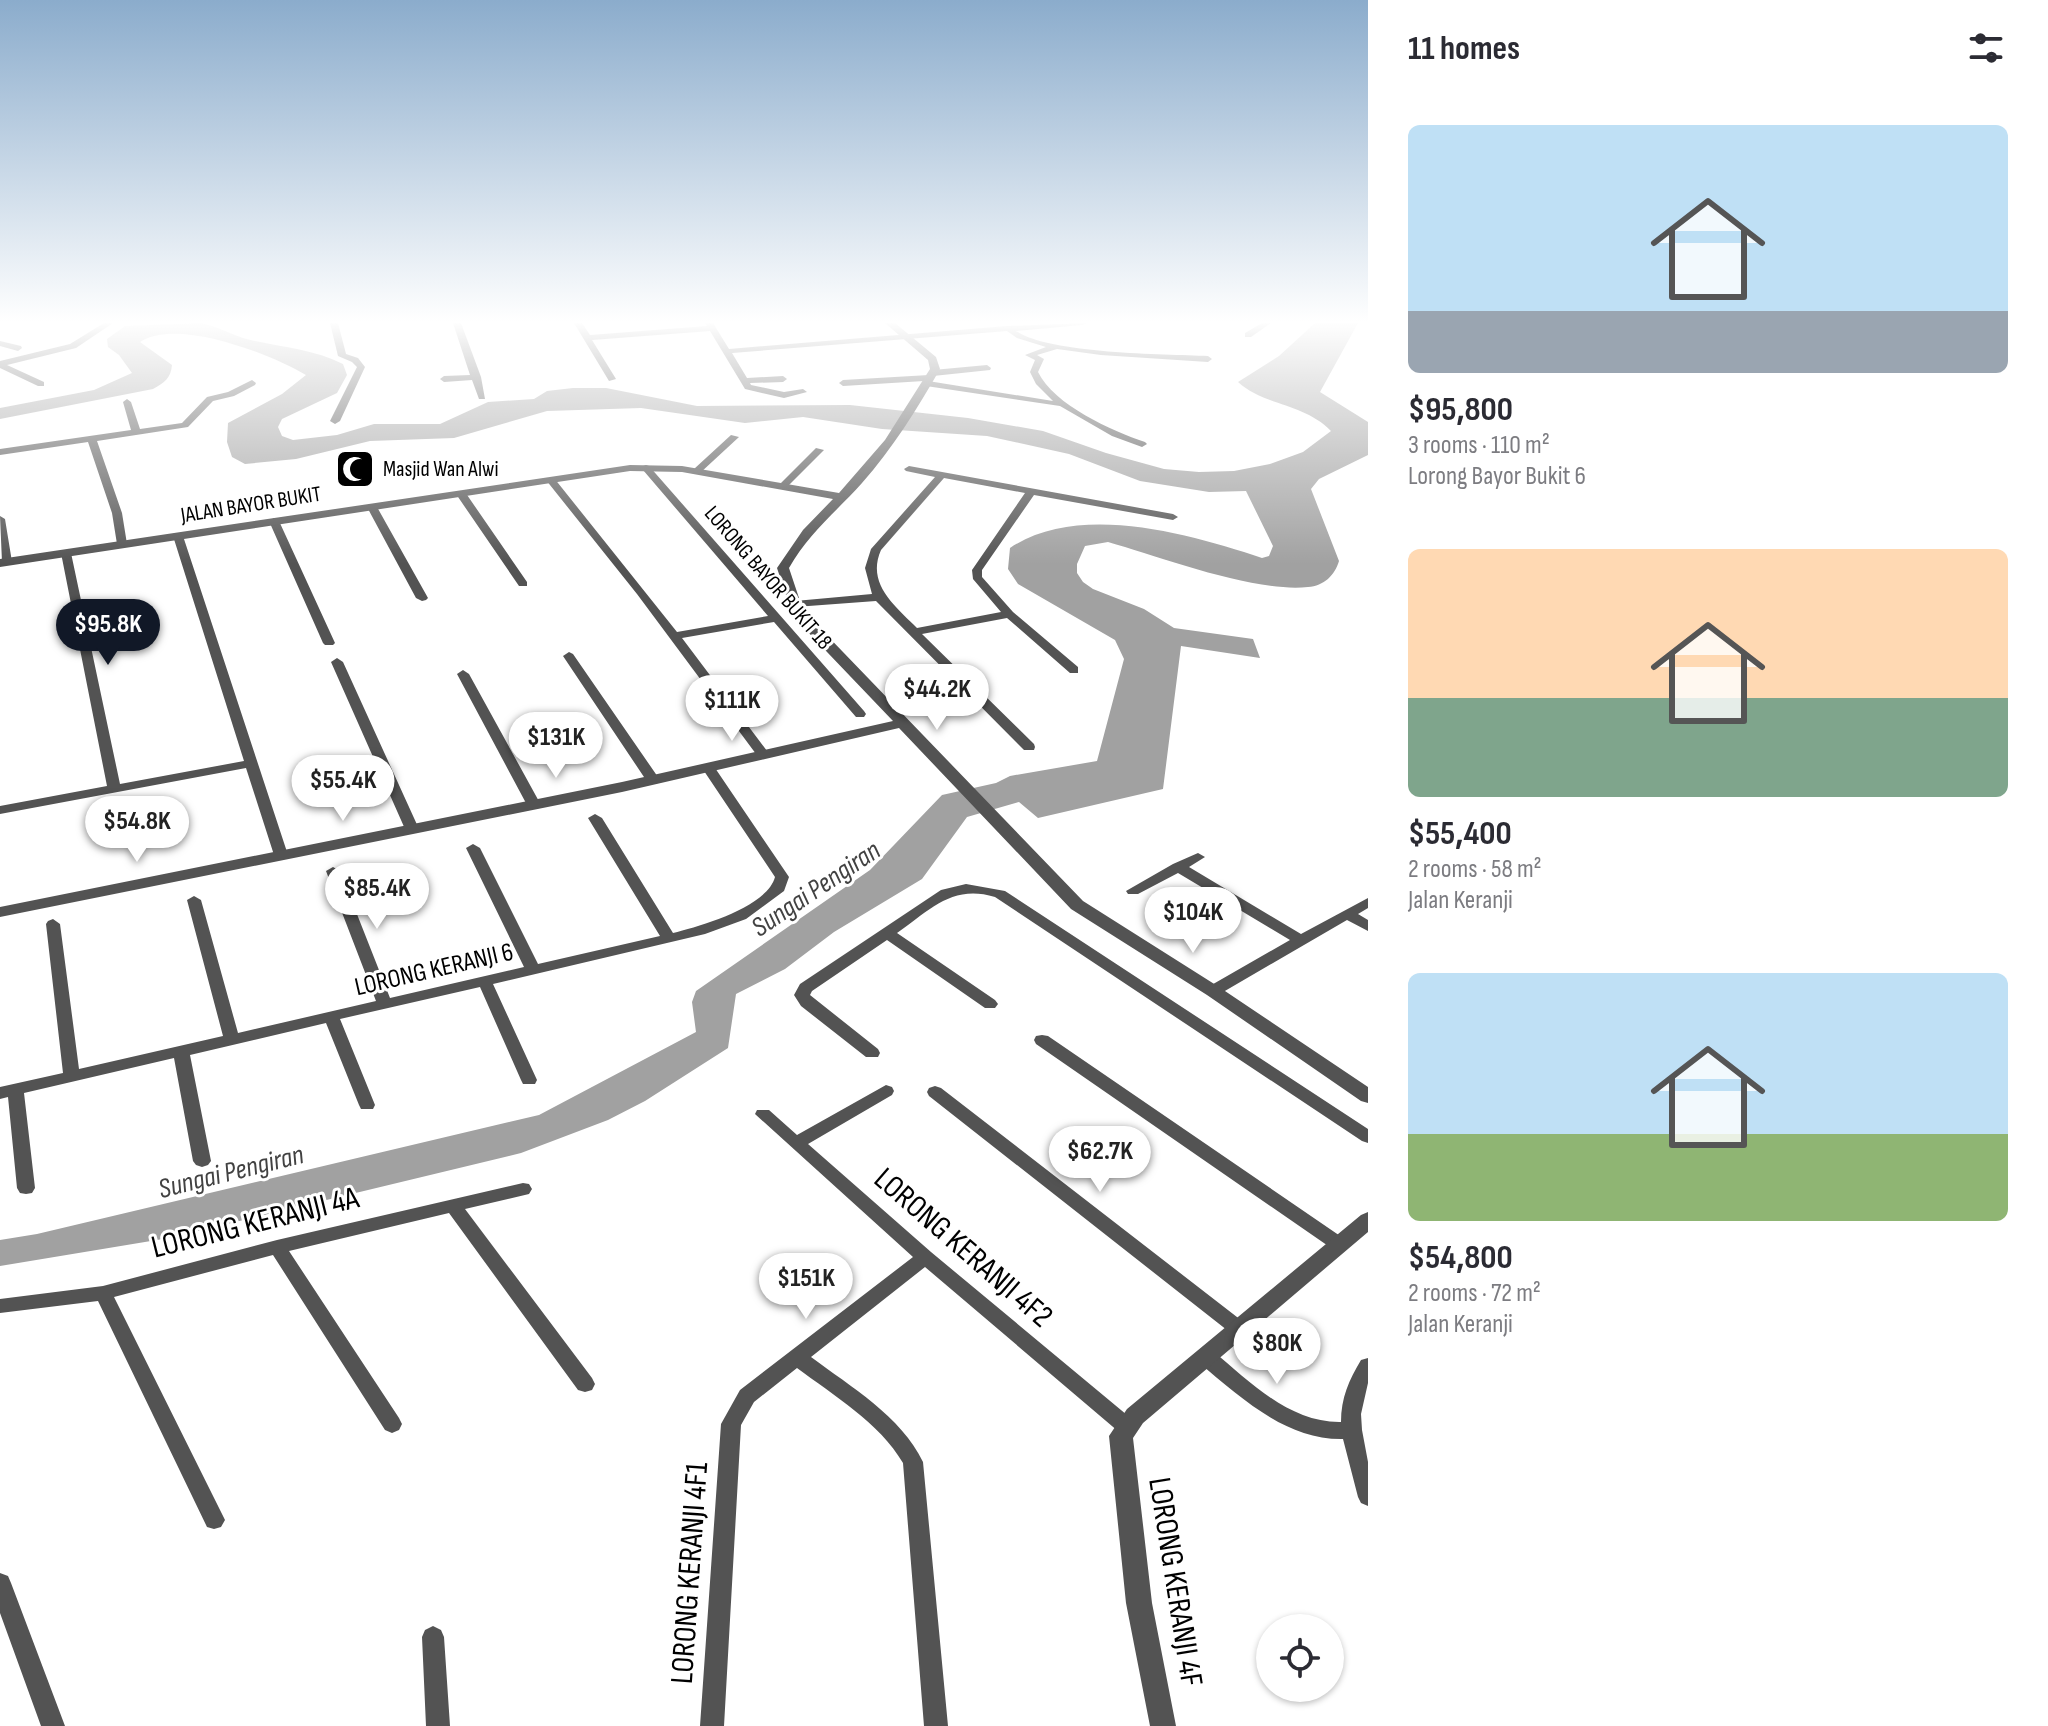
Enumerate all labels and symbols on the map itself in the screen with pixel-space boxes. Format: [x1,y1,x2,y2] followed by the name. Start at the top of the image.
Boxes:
[334,448,376,490] mosque icon: Masjid Wan Alwi
[383,456,498,483] place label: Masjid Wan Alwi
[178,481,323,530] street label: JALAN BAYOR BUKIT
[698,501,838,655] street label: LORONG BAYOR BUKIT 18
[43,599,173,667] pin: $95.8K
[872,664,1002,732] pin: $44.2K
[676,675,788,743] pin: $111K
[500,712,612,780] pin: $131K
[278,755,408,823] pin: $55.4K
[72,796,202,864] pin: $54.8K
[745,834,887,944] water label: Sungai Pengiran
[312,863,442,931] pin: $85.4K
[1137,887,1249,955] pin: $104K
[352,937,516,1003] street label: LORONG KERANJI 6
[1035,1126,1165,1194] pin: $62.7K
[155,1138,307,1206] water label: Sungai Pengiran
[866,1160,1060,1336] street label: LORONG KERANJI 4F2
[147,1178,363,1268] street label: LORONG KERANJI 4A
[750,1253,862,1321] pin: $151K
[1230,1318,1324,1386] pin: $80K
[663,1461,717,1685] street label: LORONG KERANJI 4F1
[1139,1475,1211,1689] street label: LORONG KERANJI 4F

